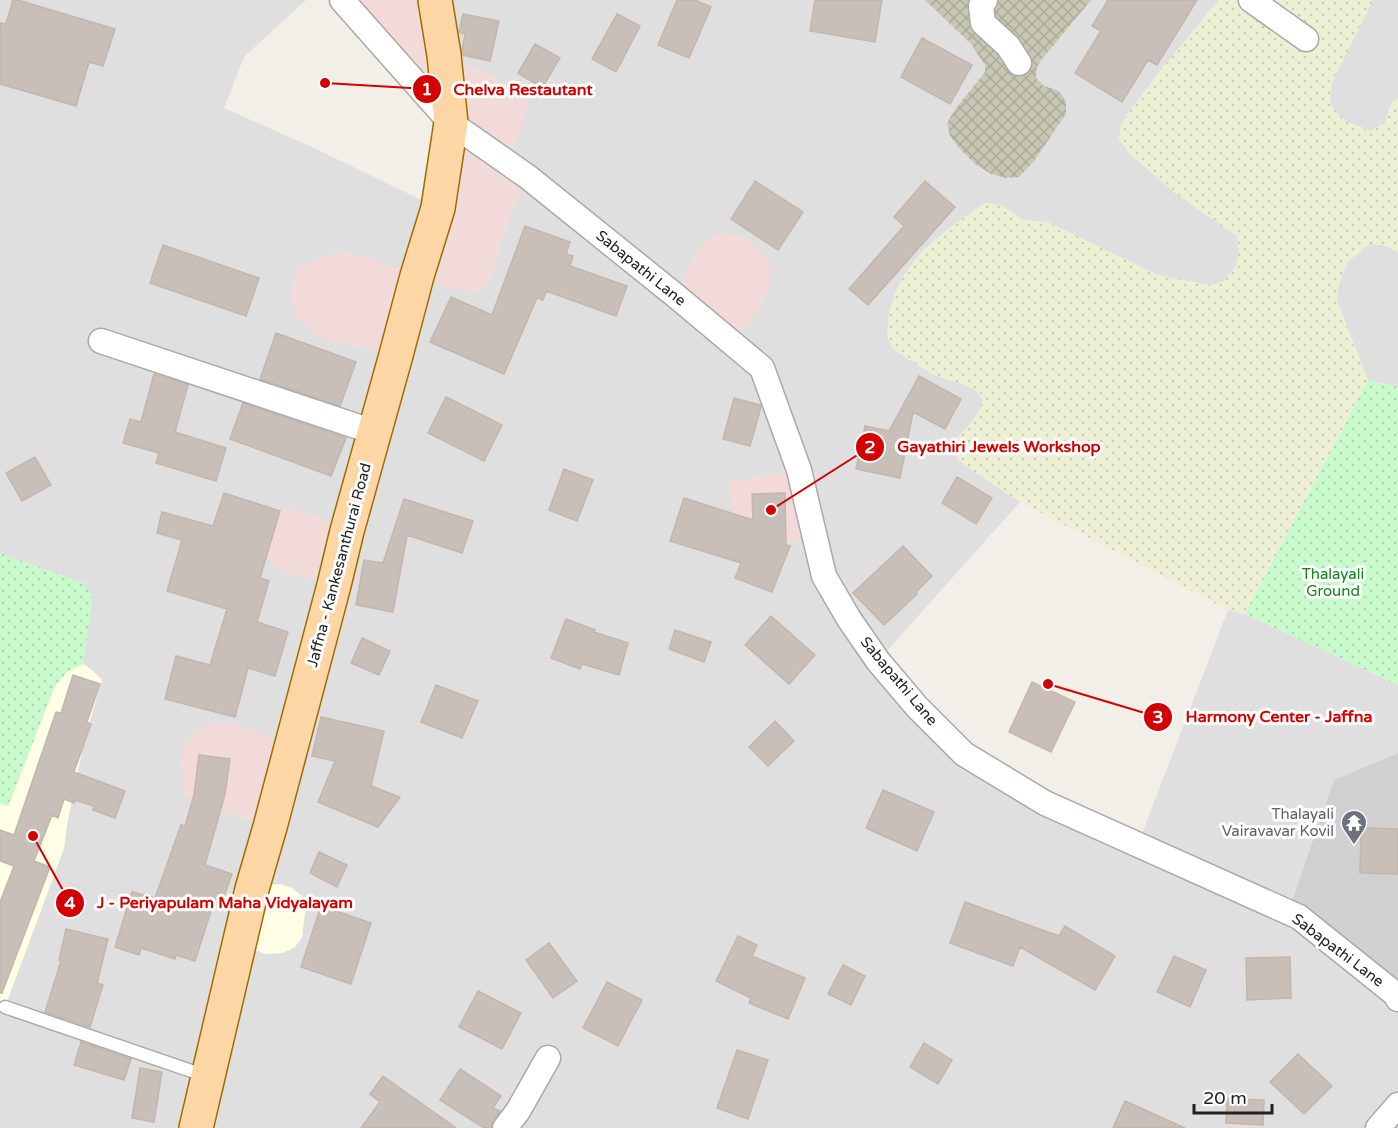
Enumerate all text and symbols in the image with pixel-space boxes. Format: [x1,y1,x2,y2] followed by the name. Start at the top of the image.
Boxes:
[412,72,605,106] callout: Chelva Restautant
[421,78,433,100] text: 1
[453,80,593,100] text: Chelva Restautant
[592,226,690,310] street label: Sabapathi Lane
[855,430,1113,464] callout: Gayathiri Jewels Workshop
[864,436,876,458] text: 2
[897,437,1101,457] text: Gayathiri Jewels Workshop
[303,461,375,669] street label: Jaffna - Kankesanthurai Road
[1302,565,1364,600] park label: Thalayali Ground
[857,633,941,729] street label: Sabapathi Lane
[1143,700,1384,734] callout: Harmony Center - Jaffna
[1152,706,1164,728] text: 3
[1186,707,1372,727] text: Harmony Center - Jaffna
[1222,805,1334,840] place label: Thalayali Vairavavar Kovil
[1339,808,1369,846] temple icon: Thalayali Vairavavar Kovil
[55,886,365,920] callout: J - Periyapulam Maha Vidyalayam
[64,892,76,914] text: 4
[96,893,353,913] text: J - Periyapulam Maha Vidyalayam
[1288,910,1388,990] street label: Sabapathi Lane
[1194,1077,1272,1115] scale bar
[1203,1087,1247,1109] text: 20 m

